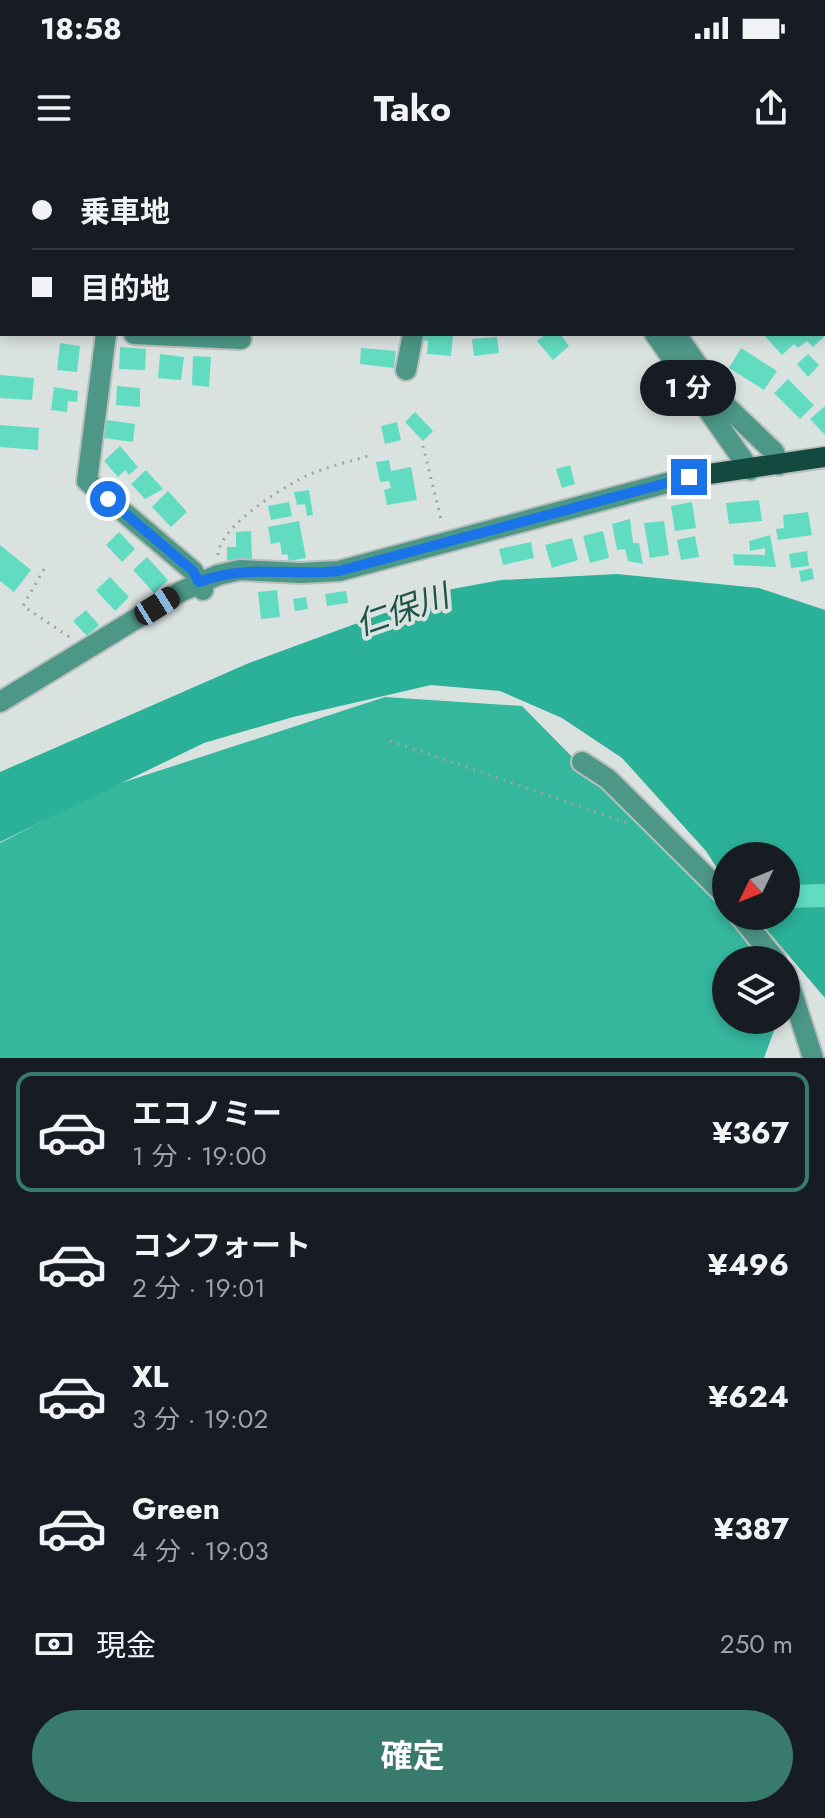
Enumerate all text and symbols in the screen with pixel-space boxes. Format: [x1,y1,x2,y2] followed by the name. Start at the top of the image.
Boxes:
[40,7,122,50] text: 18:58
[374,82,451,134] text: Tako
[32,86,76,130] icon: menu
[749,86,793,130] icon: share
[80,190,170,233] text: 乗車地
[80,267,170,310] text: 目的地
[641,361,737,417] callout: 1 分
[664,369,712,407] text: 1 分
[671,459,707,495] route end
[90,481,126,517] route start
[349,572,458,647] water label: 仁保川
[130,583,184,629] car
[712,842,800,930] north arrow
[712,842,800,1034] map controls
[712,946,800,1034] button: layers
[132,1092,282,1135] text: エコノミー
[36,1096,108,1168] icon: car
[712,1111,789,1154] text: ¥367
[132,1137,267,1175] text: 1 分 · 19:00
[132,1224,311,1267] text: コンフォート
[36,1228,108,1300] icon: car
[708,1243,789,1286] text: ¥496
[132,1269,266,1307] text: 2 分 · 19:01
[132,1355,168,1398] text: XL
[36,1360,108,1432] icon: car
[708,1375,789,1418] text: ¥624
[132,1400,268,1438] text: 3 分 · 19:02
[132,1487,220,1530] text: Green
[36,1492,108,1564] icon: car
[714,1507,789,1550] text: ¥387
[132,1532,269,1570] text: 4 分 · 19:03
[32,1622,76,1666] icon: cash
[96,1624,156,1667] text: 現金
[720,1625,793,1663] text: 250 m
[32,1710,793,1802] button: 確定

